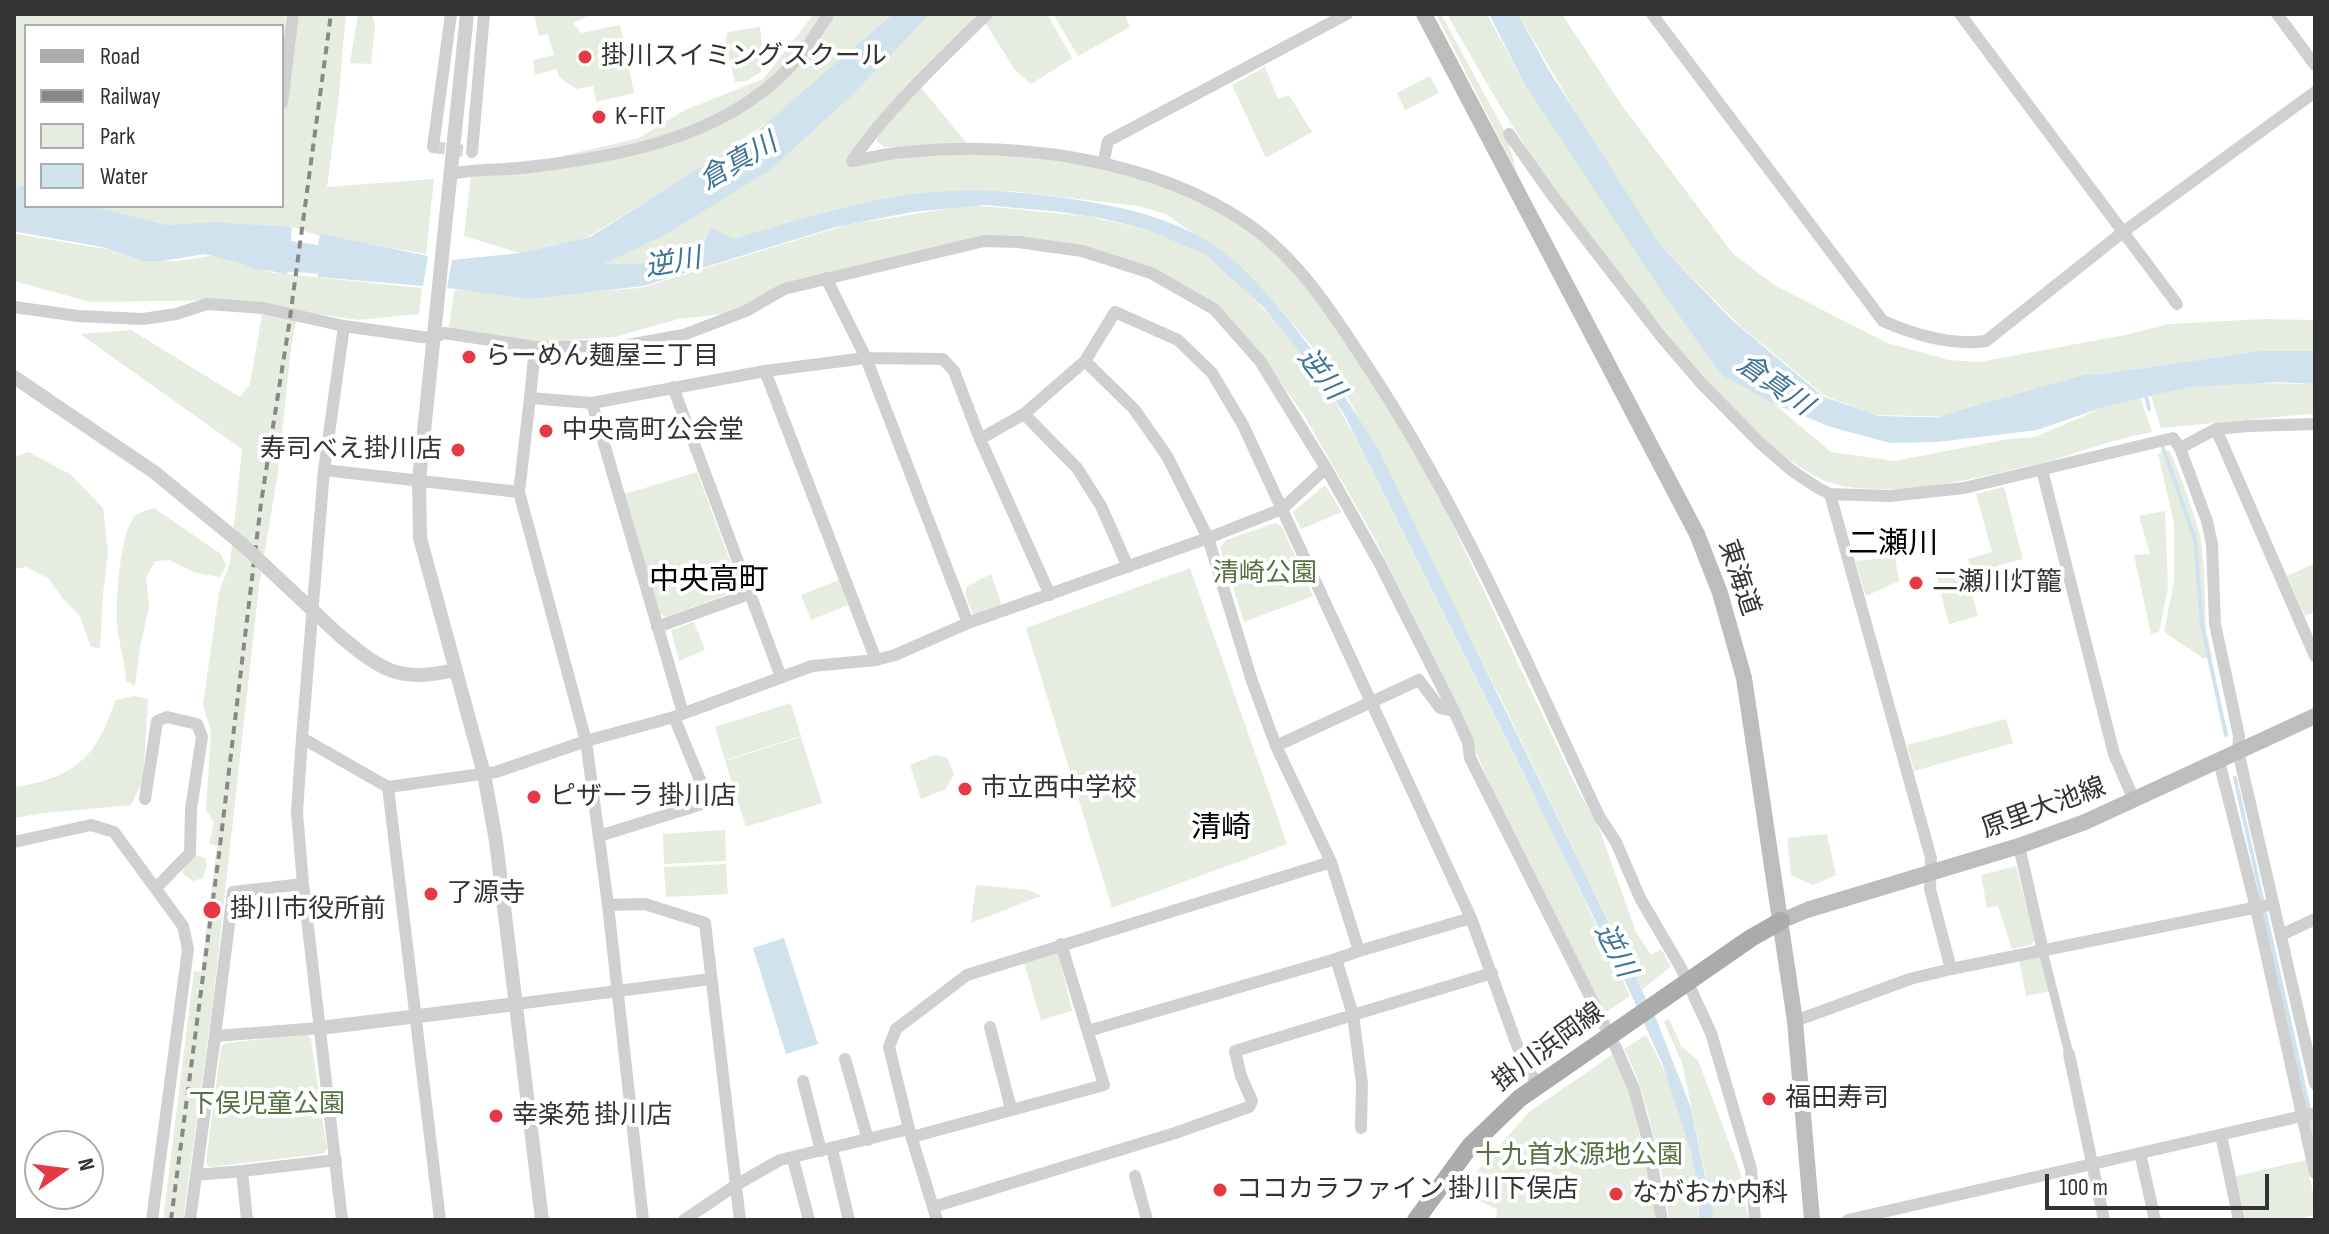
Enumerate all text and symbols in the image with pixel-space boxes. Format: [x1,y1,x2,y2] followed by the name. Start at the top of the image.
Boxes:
[24,24,284,208] legend
[601,41,887,73] place label: 掛川スイミングスクール
[100,42,140,71] text: Road
[576,48,594,66] marker: 掛川スイミングスクール
[100,82,160,111] text: Railway
[615,101,666,133] place label: K−FIT
[590,108,608,126] marker: K−FIT
[100,122,135,151] text: Park
[694,127,784,199] water label: 倉真川
[100,162,148,191] text: Water
[643,243,703,285] water label: 逆川
[485,341,719,373] place label: らーめん麺屋三丁目
[1290,343,1350,407] water label: 逆川
[460,348,478,366] marker: らーめん麺屋三丁目
[1730,348,1818,424] water label: 倉真川
[562,415,744,447] place label: 中央高町公会堂
[537,422,555,440] marker: 中央高町公会堂
[260,434,442,466] place label: 寿司べえ掛川店
[449,441,467,459] marker: 寿司べえ掛川店
[1848,527,1938,563] district label: 二瀬川
[1711,536,1765,620] street label: 東海道
[1213,558,1317,590] park label: 清崎公園
[649,563,769,599] district label: 中央高町
[1932,567,2062,599] place label: 二瀬川灯籠
[1907,574,1925,592] marker: 二瀬川灯籠
[1978,772,2110,846] street label: 原里大池線
[981,773,1137,805] place label: 市立西中学校
[956,780,974,798] marker: 市立西中学校
[550,781,736,813] place label: ピザーラ 掛川店
[525,788,543,806] marker: ピザーラ 掛川店
[1191,811,1251,847] district label: 清崎
[447,878,525,910] place label: 了源寺
[422,885,440,903] marker: 了源寺
[230,894,386,926] place label: 掛川市役所前
[201,899,223,921] marker: 掛川市役所前
[1586,918,1642,984] water label: 逆川
[1487,997,1611,1099] street label: 掛川浜岡線
[1785,1083,1889,1115] place label: 福田寿司
[189,1089,345,1121] park label: 下俣児童公園
[1760,1090,1778,1108] marker: 福田寿司
[512,1100,672,1132] place label: 幸楽苑 掛川店
[487,1107,505,1125] marker: 幸楽苑 掛川店
[24,1130,104,1210] north arrow
[1475,1140,1683,1172] park label: 十九首水源地公園
[71,1156,100,1174] text: N
[2049,1158,2273,1208] scale bar
[2059,1173,2108,1202] text: 100 m
[1236,1174,1578,1206] place label: ココカラファイン 掛川下俣店
[1632,1178,1788,1210] place label: ながおか内科
[1211,1181,1229,1199] marker: ココカラファイン 掛川下俣店
[1607,1185,1625,1203] marker: ながおか内科

